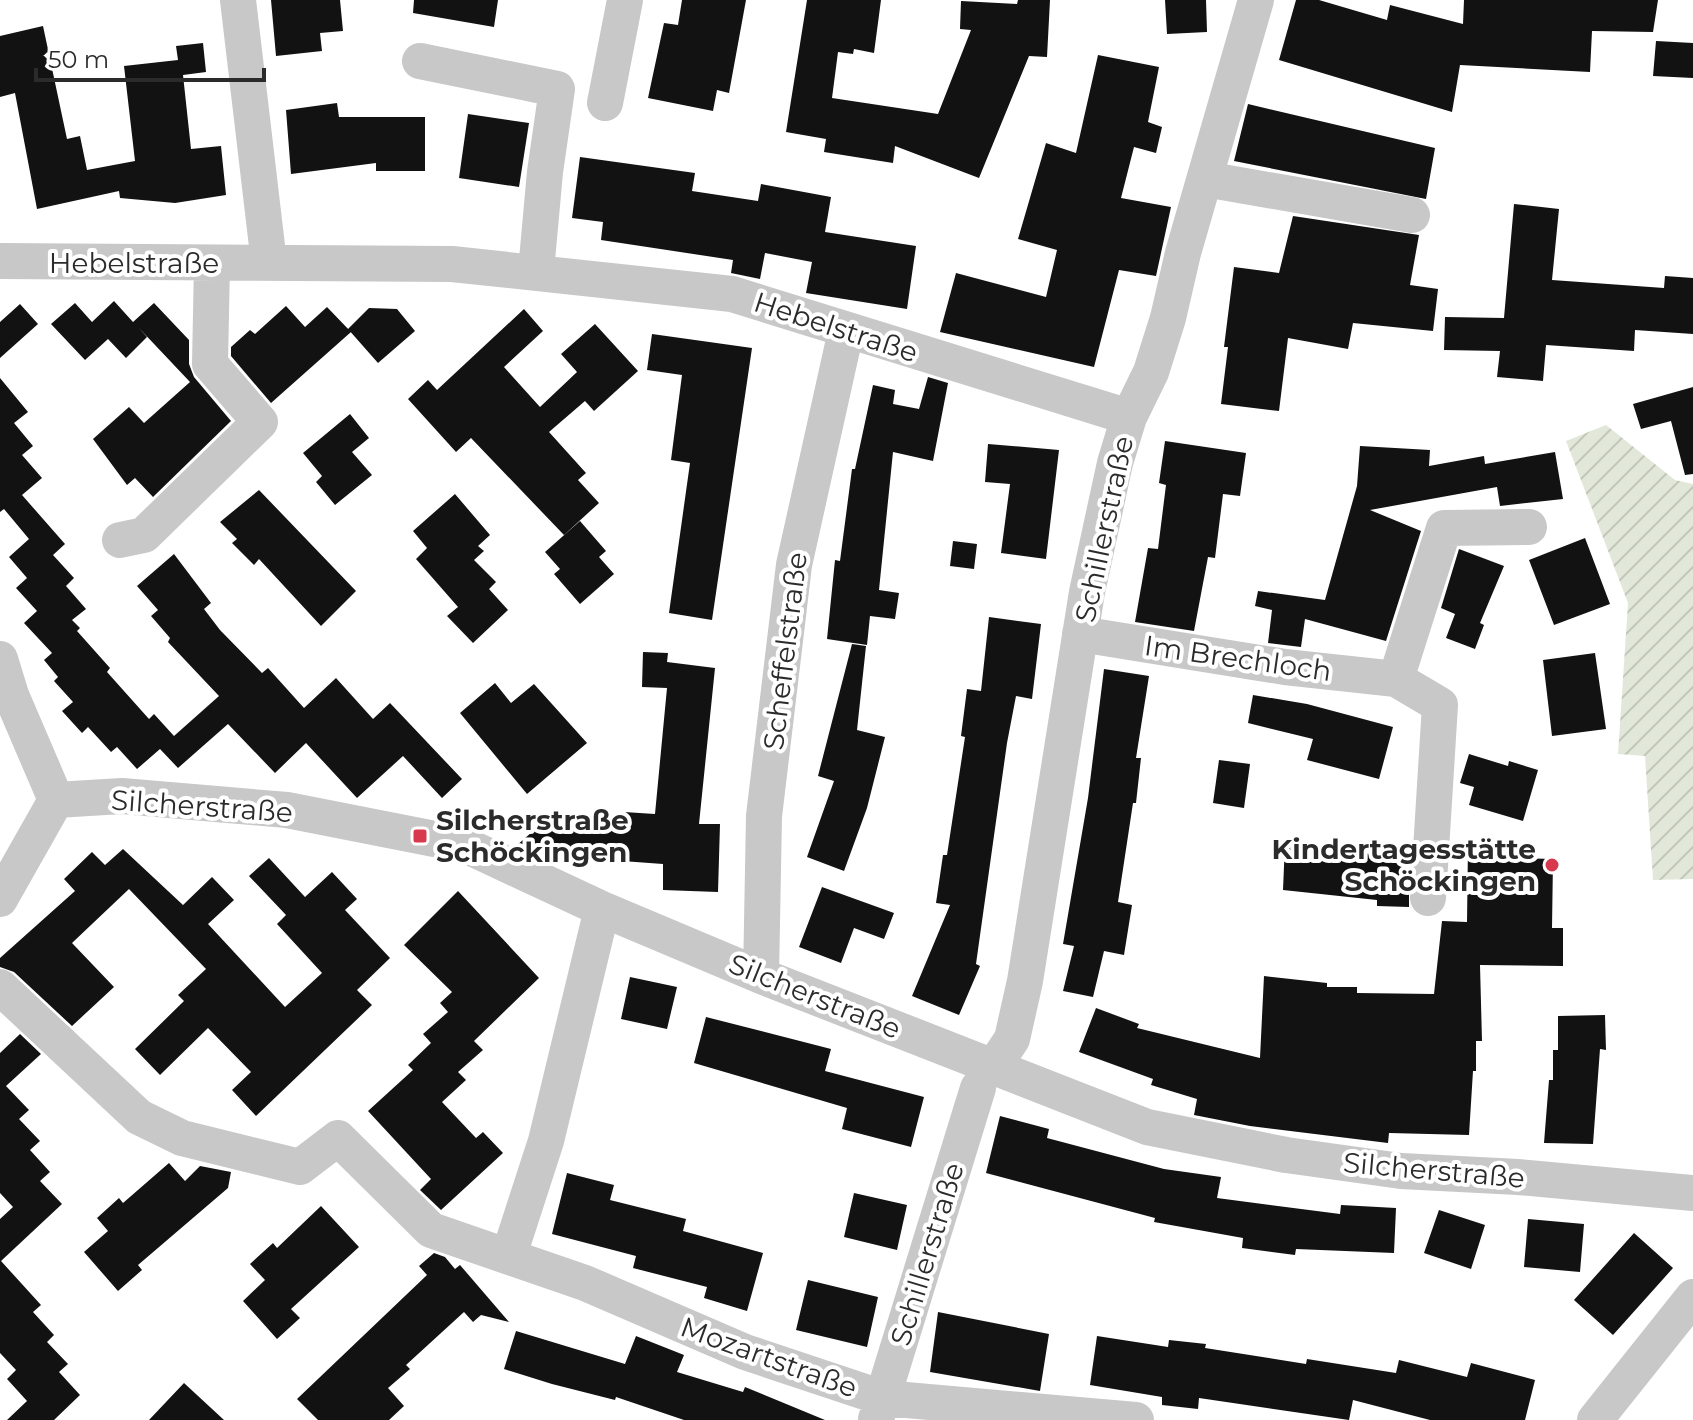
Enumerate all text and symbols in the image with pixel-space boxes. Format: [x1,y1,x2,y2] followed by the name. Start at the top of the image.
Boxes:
[36,32,264,82] scale bar
[48,45,109,74] text: 50 m
[49,246,219,280] street label: Hebelstraße
[750,285,922,369] street label: Hebelstraße
[1068,433,1140,625] street label: Schillerstraße
[756,550,814,752] street label: Scheffelstraße
[1142,628,1334,688] street label: Im Brechloch
[110,783,294,829] street label: Silcherstraße
[436,803,629,869] place label: Silcherstraße Schöckingen
[411,827,429,845] marker: Silcherstraße Schöckingen
[1272,832,1536,898] place label: Kindertagesstätte Schöckingen
[1543,856,1561,874] marker: Kindertagesstätte Schöckingen
[724,946,906,1046] street label: Silcherstraße
[1342,1145,1526,1195] street label: Silcherstraße
[883,1158,971,1350] street label: Schillerstraße
[676,1309,862,1405] street label: Mozartstraße

